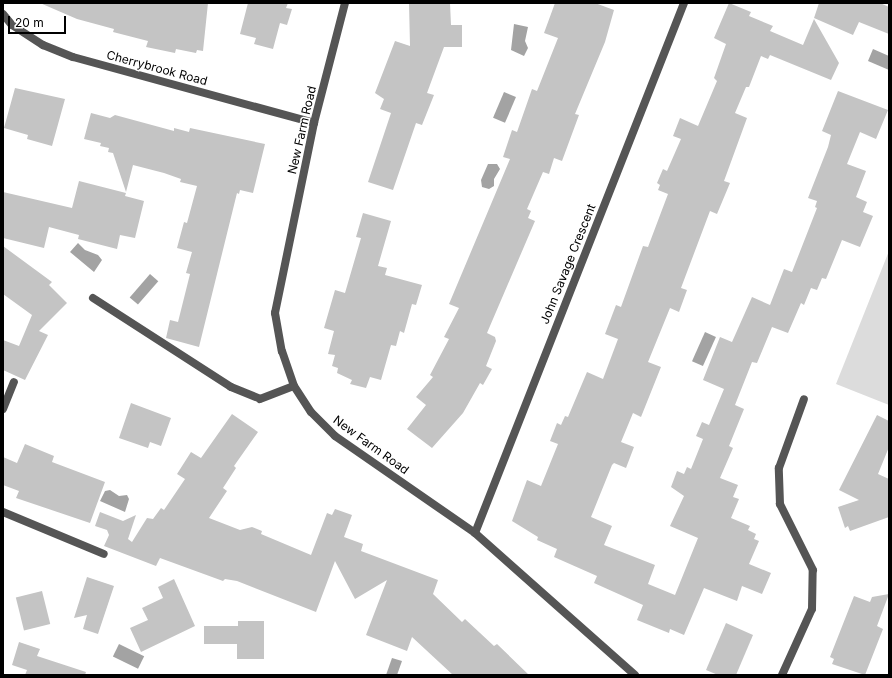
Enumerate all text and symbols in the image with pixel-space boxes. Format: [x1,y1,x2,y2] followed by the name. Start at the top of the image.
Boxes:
[10,8,68,34] scale bar
[15,15,44,30] text: 20 m
[105,48,209,88] street label: Cherrybrook Road
[285,84,319,176] street label: New Farm Road
[537,202,599,326] street label: John Savage Crescent
[330,413,412,477] street label: New Farm Road

